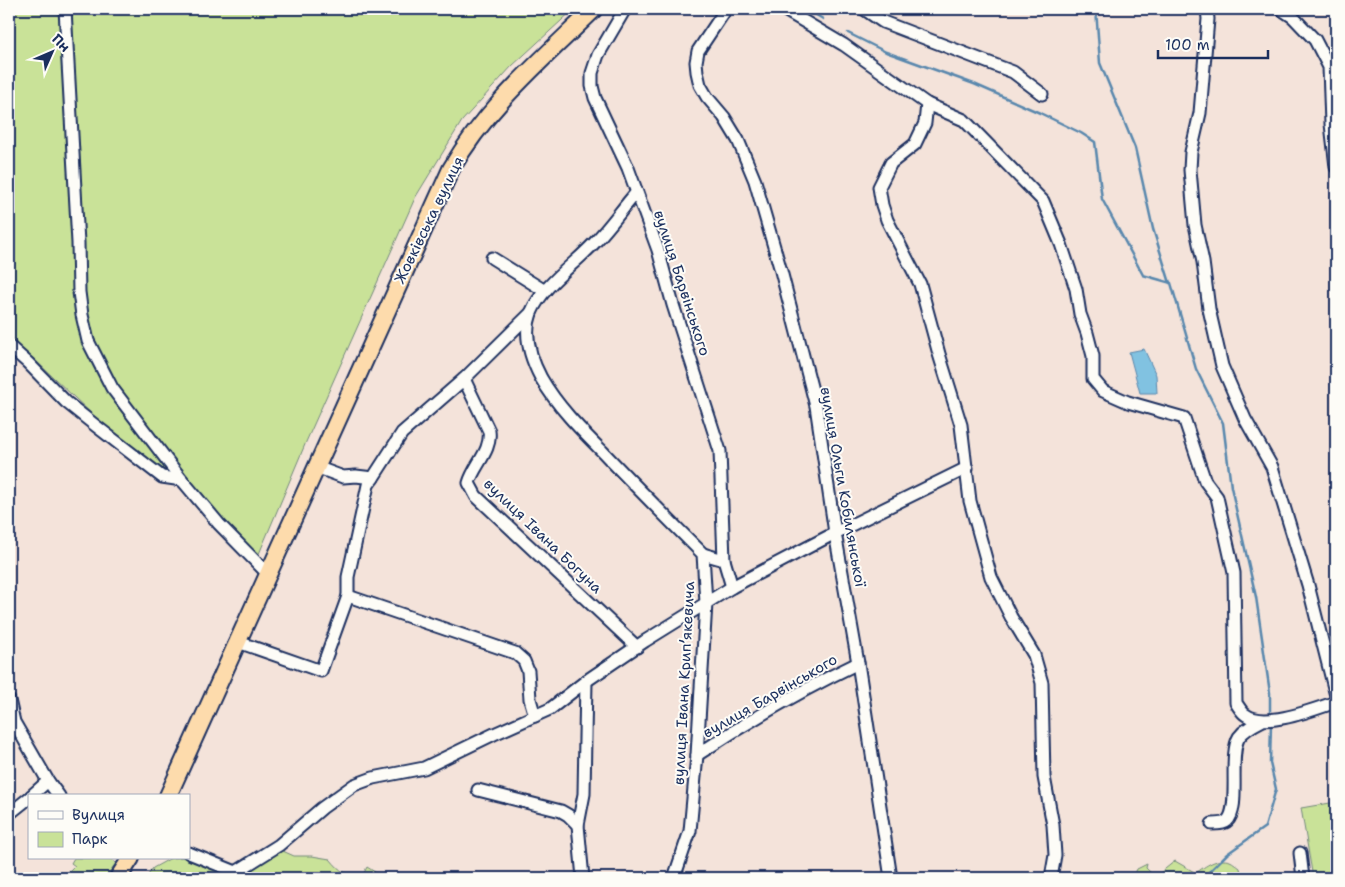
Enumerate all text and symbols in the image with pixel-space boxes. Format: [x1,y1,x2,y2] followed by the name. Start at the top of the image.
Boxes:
[28,28,78,78] north arrow
[1158,28,1268,60] scale bar
[48,30,74,56] text: Пн
[1165,35,1210,55] text: 100 m
[389,153,469,287] street label: Жовківська вулиця
[649,208,715,358] street label: вулиця Барвінського
[816,385,871,589] street label: вулиця Ольги Кобилянської
[479,474,607,598] street label: вулиця Івана Богуна
[669,580,699,785] street label: вулиця Івана Крипʼякевича
[699,649,841,743] street label: вулиця Барвінського
[28,794,190,860] legend
[72,805,125,825] text: Вулиця
[72,829,108,849] text: Парк

